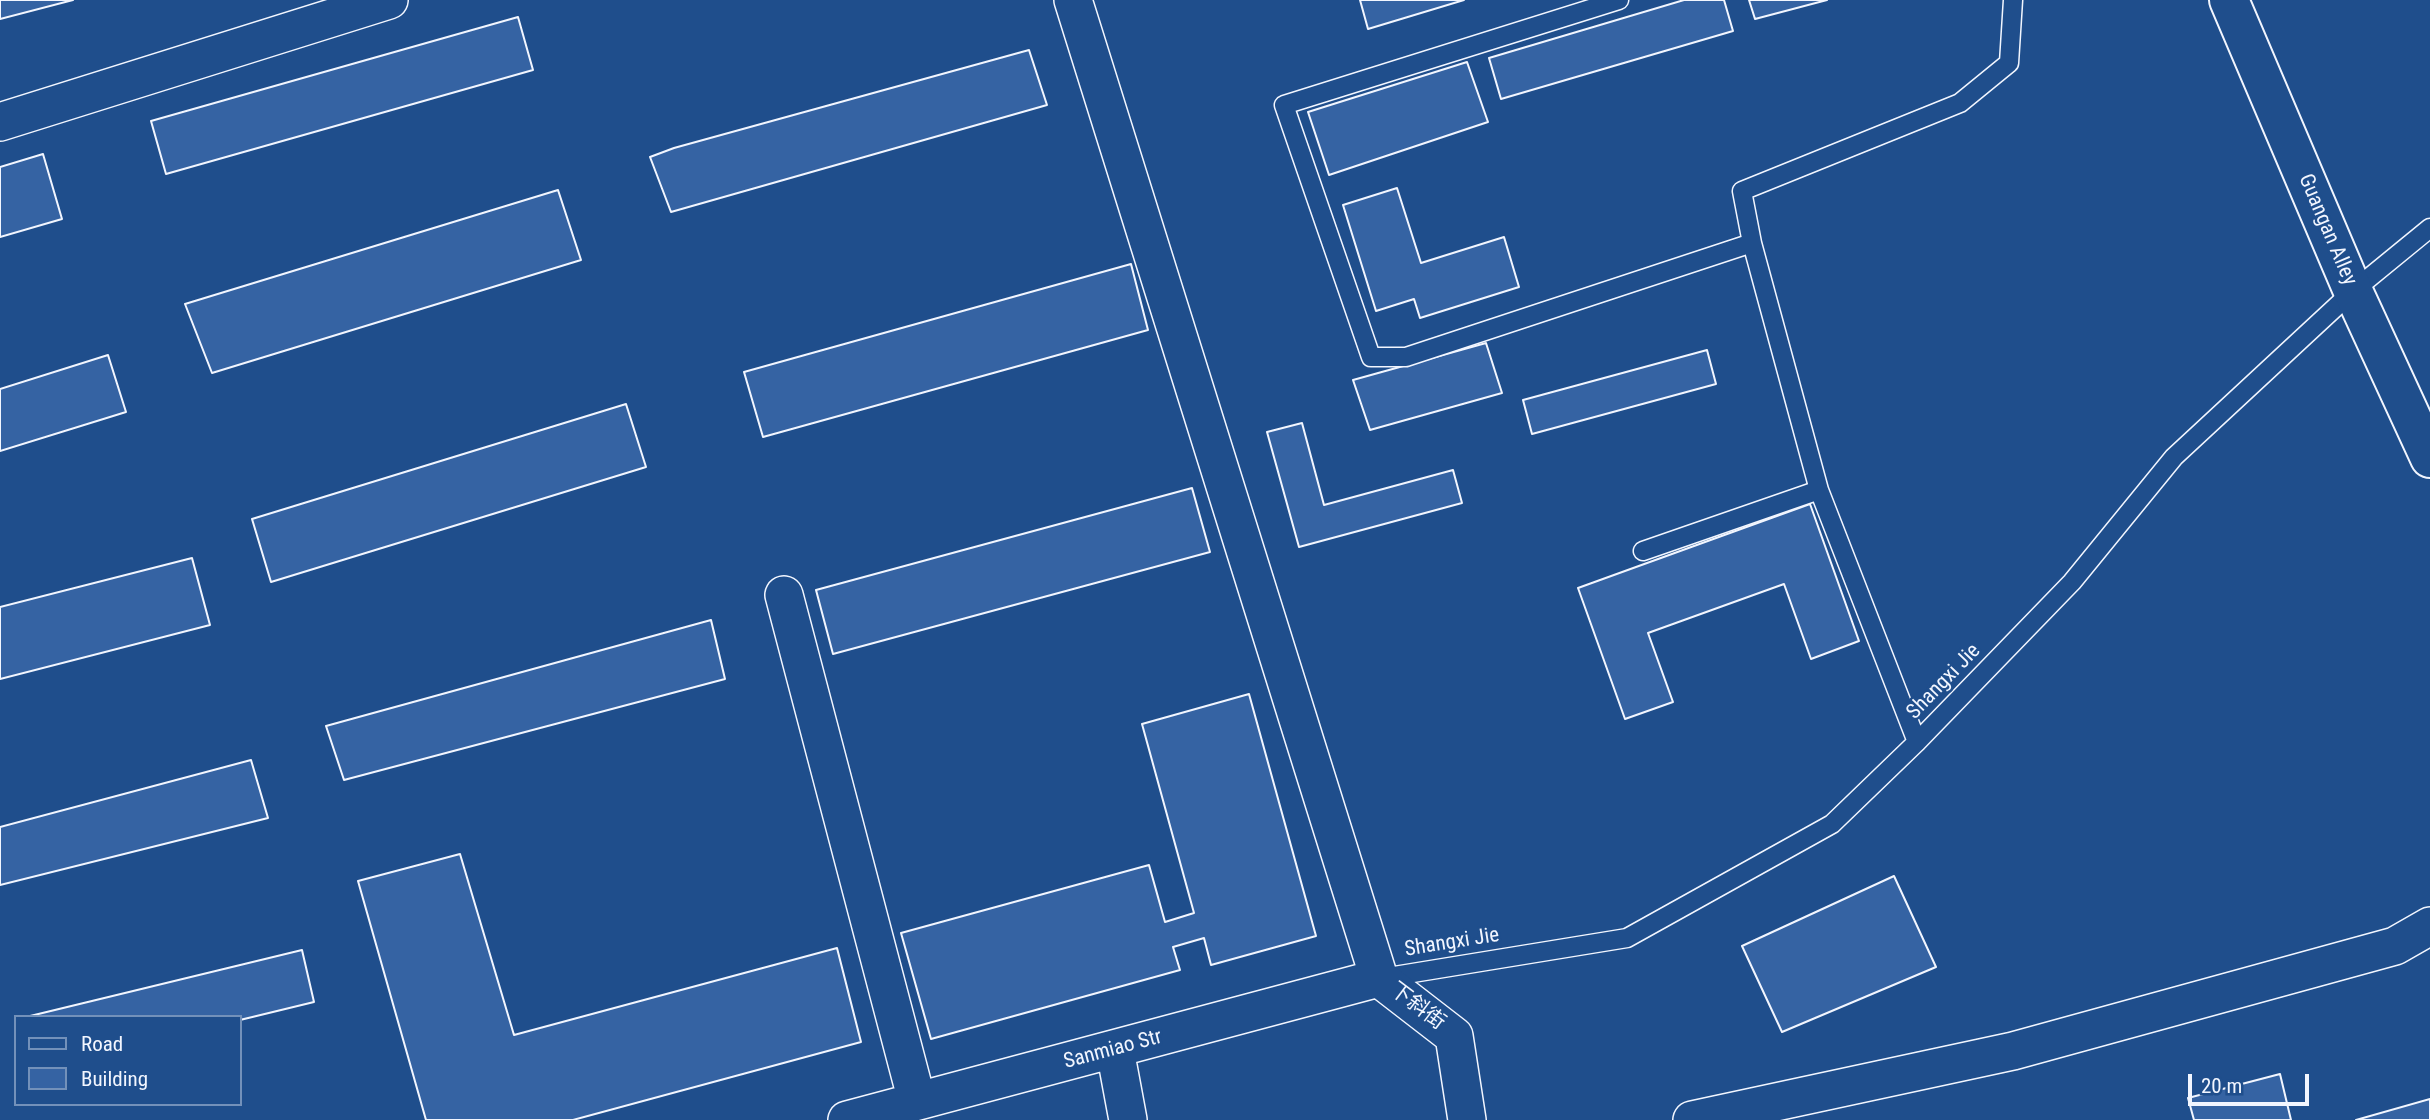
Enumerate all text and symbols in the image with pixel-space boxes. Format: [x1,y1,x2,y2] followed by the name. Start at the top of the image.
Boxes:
[2292,171,2362,289] street label: Guangan Alley
[1902,639,1986,725] street label: Shangxi Jie
[1403,923,1501,963] street label: Shangxi Jie
[1384,978,1450,1036] street label: 下斜街
[14,1015,242,1106] legend
[1061,1025,1165,1075] street label: Sanmiao Str
[81,1032,123,1056] text: Road
[2192,1060,2313,1104] scale bar
[81,1067,148,1091] text: Building
[2201,1074,2242,1098] text: 20 m

